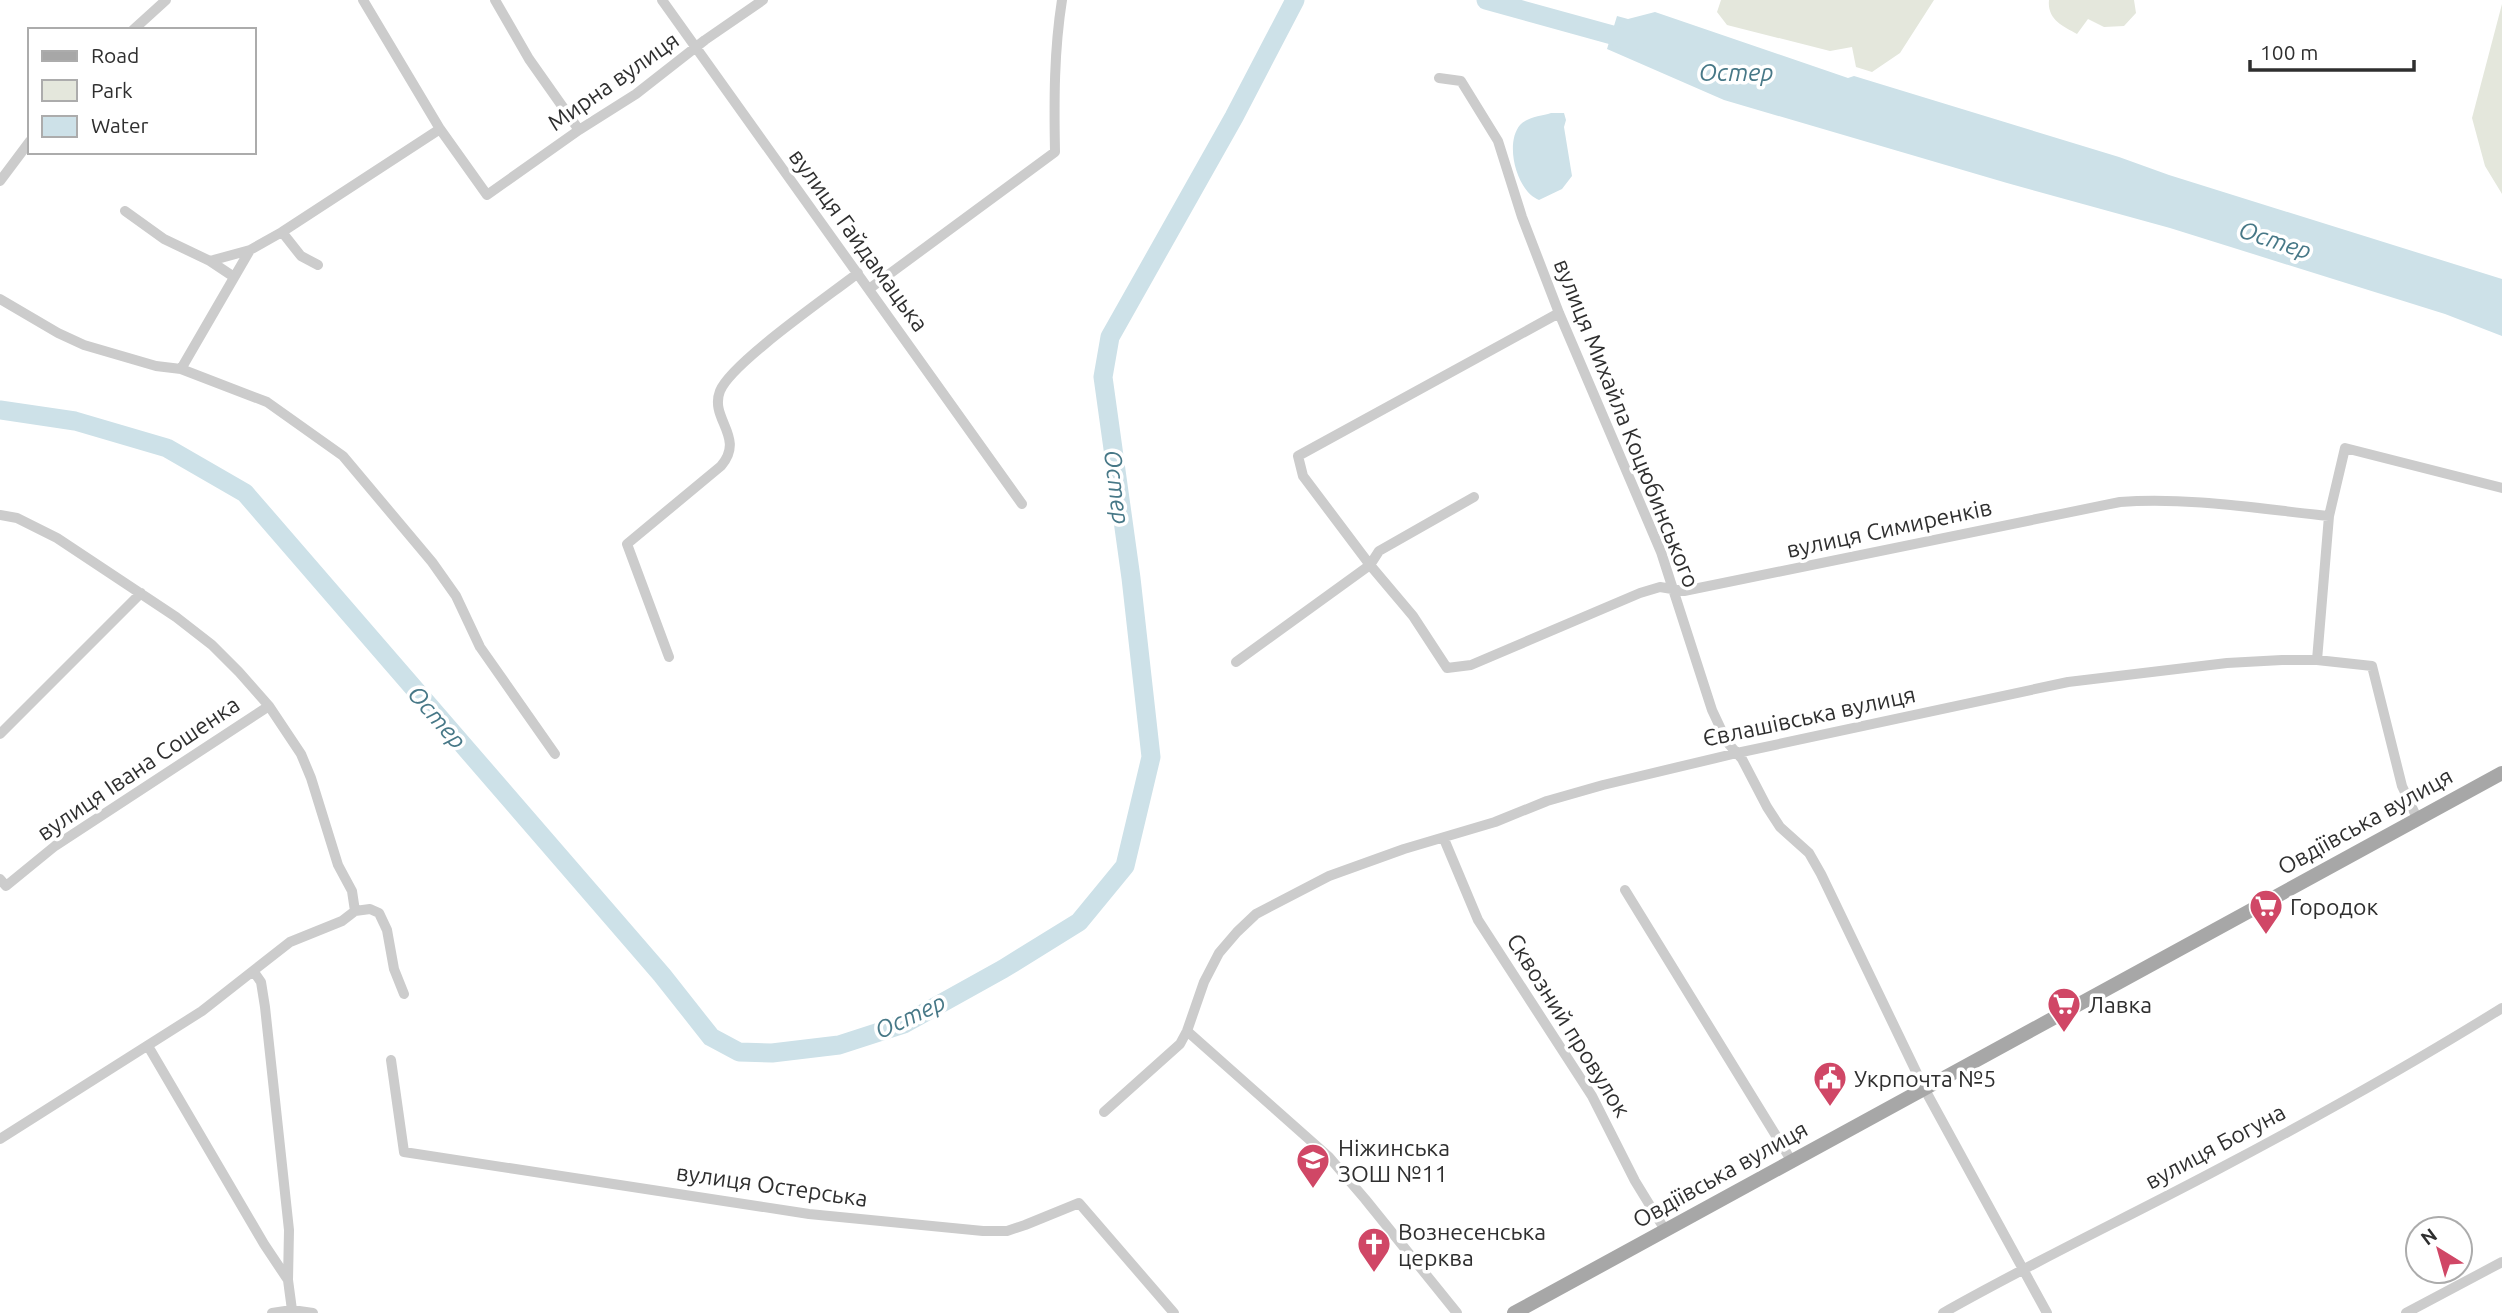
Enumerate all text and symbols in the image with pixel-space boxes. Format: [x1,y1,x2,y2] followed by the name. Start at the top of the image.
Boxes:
[543,27,683,135] street label: Мирна вулиця
[28,28,256,154] legend
[2250,28,2414,72] scale bar
[2260,40,2318,64] text: 100 m
[91,43,139,67] text: Road
[1699,59,1773,86] water label: Остер
[91,78,133,102] text: Park
[91,113,149,137] text: Water
[784,144,934,336] street label: вулиця Гайдамацька
[2235,216,2315,264] water label: Остер
[1549,255,1705,591] street label: вулиця Михайла Коцюбинського
[1099,448,1135,526] water label: Остер
[1784,494,1994,562] street label: вулиця Симиренків
[402,680,472,754] water label: Остер
[1700,681,1918,751] street label: Євлашівська вулиця
[32,691,244,845] street label: вулиця Івана Сошенка
[2273,763,2457,879] street label: Овдіївська вулиця
[2247,887,2285,936] supermarket icon: Городок
[2290,894,2378,919] place label: Городок
[1502,929,1636,1121] street label: Сквозний провулок
[2045,985,2083,1034] supermarket icon: Лавка
[871,988,949,1044] water label: Остер
[2088,992,2152,1017] place label: Лавка
[1811,1059,1849,1108] public building icon: Укрпочта №5
[1854,1066,1996,1091] place label: Укрпочта №5
[2141,1099,2289,1193] street label: вулиця Богуна
[1628,1116,1812,1232] street label: Овдіївська вулиця
[1338,1135,1450,1186] place label: Ніжинська ЗОШ №11
[1294,1141,1332,1190] school or university icon: Ніжинська ЗОШ №11
[675,1159,869,1211] street label: вулиця Остерська
[2404,1215,2474,1285] north arrow
[1398,1219,1546,1270] place label: Вознесенська церква
[2416,1223,2441,1249] text: N
[1355,1225,1393,1274] church icon: Вознесенська церква

